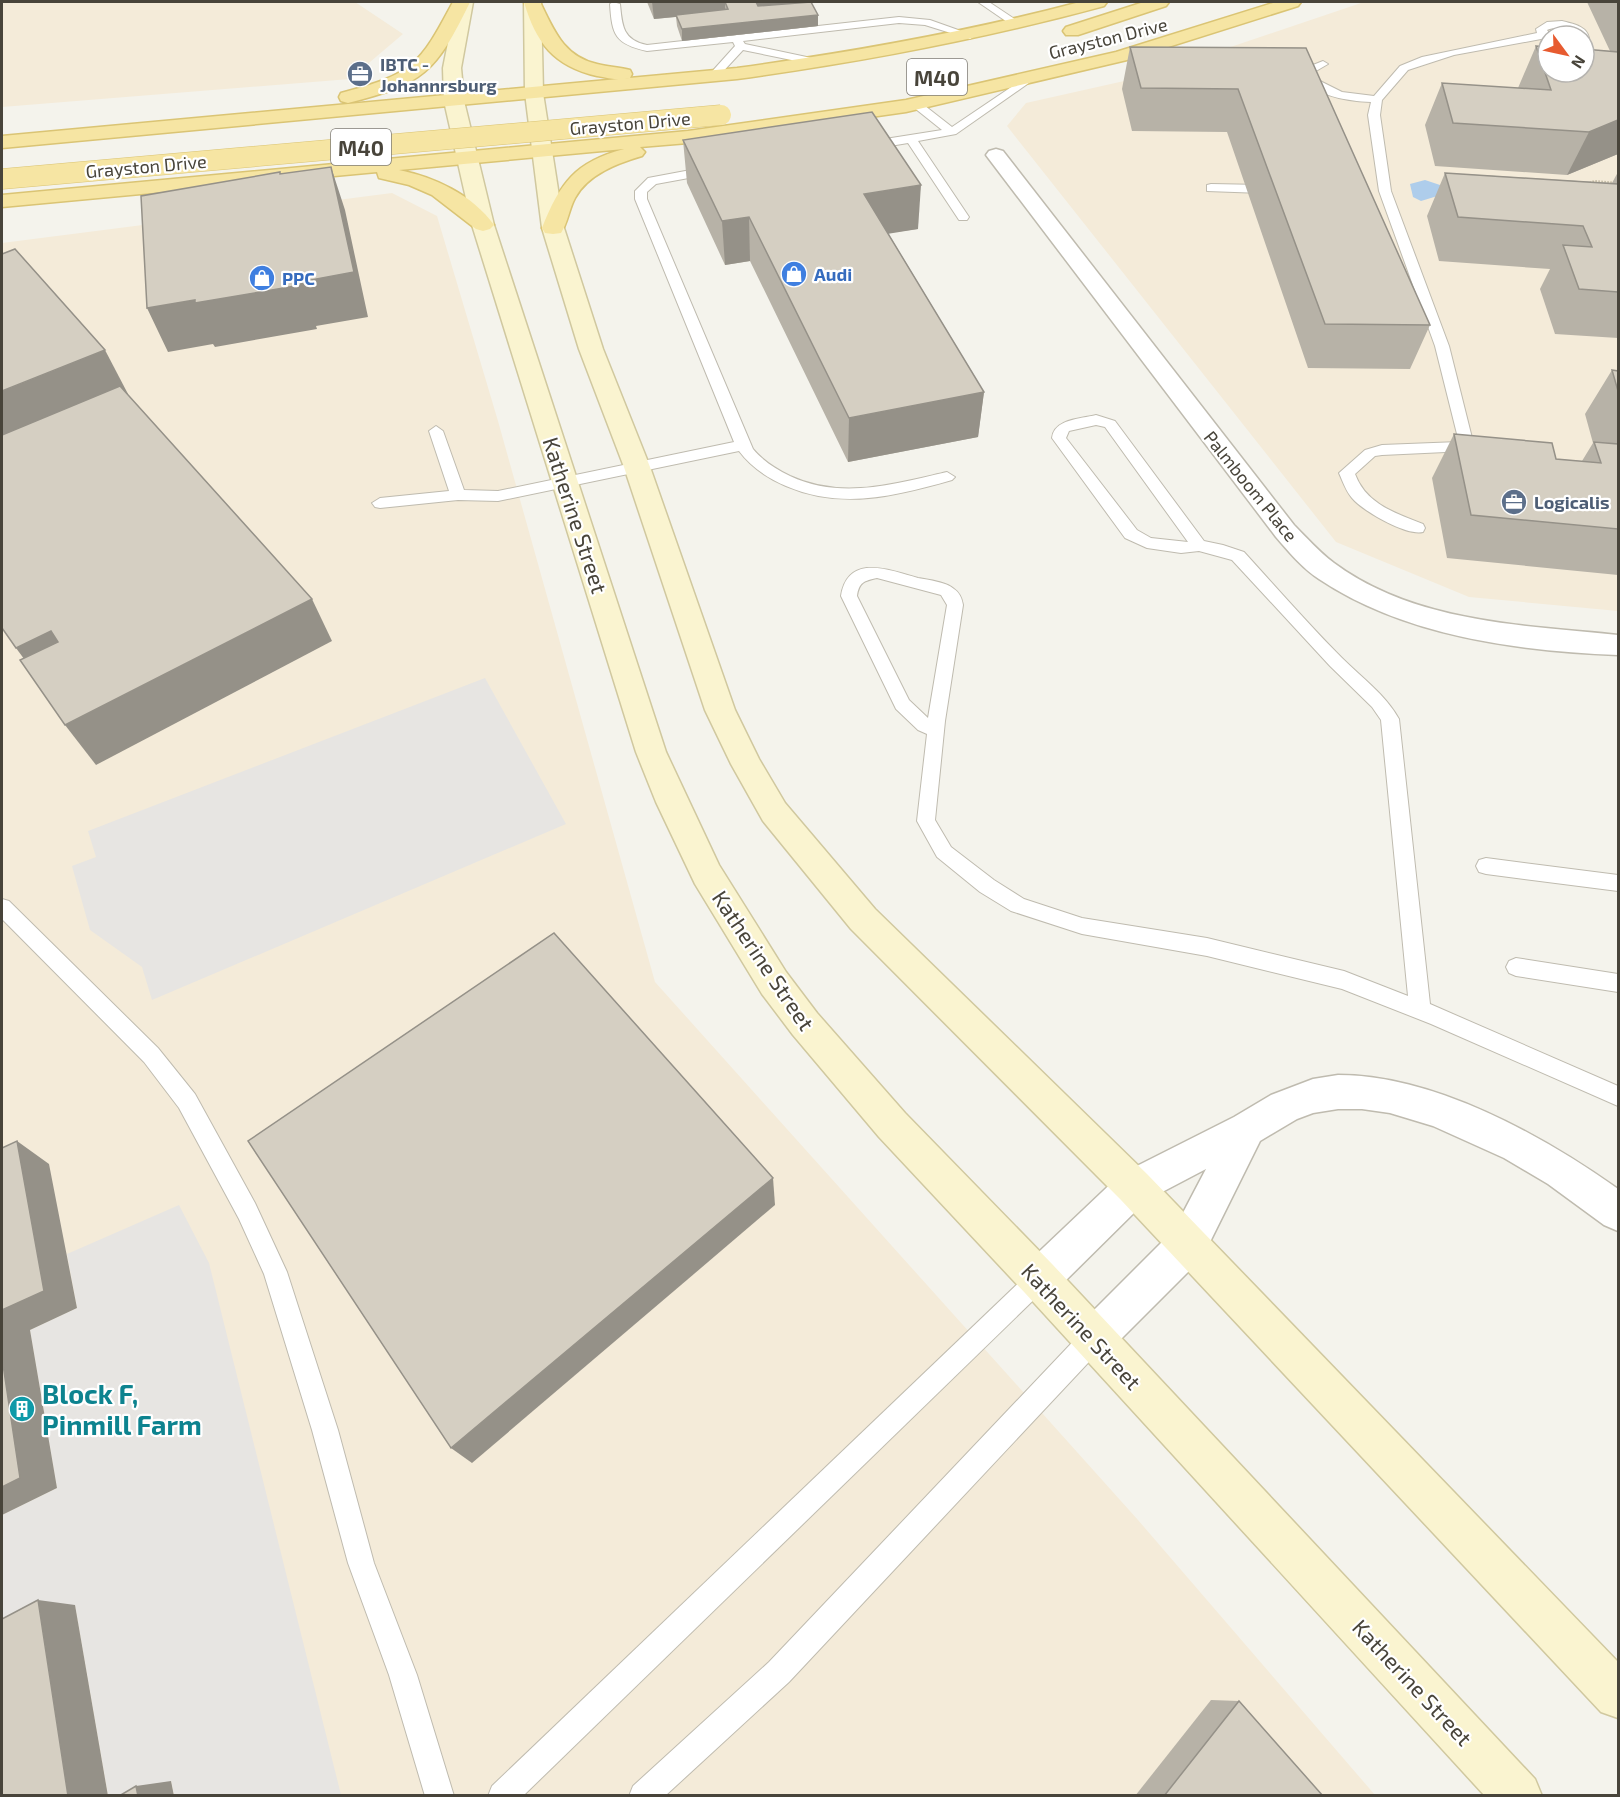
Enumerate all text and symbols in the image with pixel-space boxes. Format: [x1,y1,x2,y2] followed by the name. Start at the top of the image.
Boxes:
[1046,13,1170,63] street label: Grayston Drive
[1536,24,1596,84] north arrow
[1568,52,1590,72] text: N
[380,53,497,96] place label: IBTC - Johannrsburg
[345,59,375,89] office icon: IBTC - Johannrsburg
[907,59,967,95] road number: M40
[569,107,691,139] street label: Grayston Drive
[331,129,391,165] road number: M40
[85,150,207,182] street label: Grayston Drive
[779,259,809,289] shop icon: Audi
[247,263,277,293] shop icon: PPC
[814,263,852,285] place label: Audi
[282,267,315,289] place label: PPC
[1200,426,1302,546] street label: Palmboom Place
[538,433,614,597] street label: Katherine Street
[1499,487,1529,517] office icon: Logicalis
[1534,491,1610,513] place label: Logicalis
[708,885,820,1035] street label: Katherine Street
[1017,1258,1147,1394] street label: Katherine Street
[42,1377,202,1440] place label: Block F, Pinmill Farm
[7,1394,37,1424] building icon: Block F, Pinmill Farm
[1348,1614,1478,1750] street label: Katherine Street

